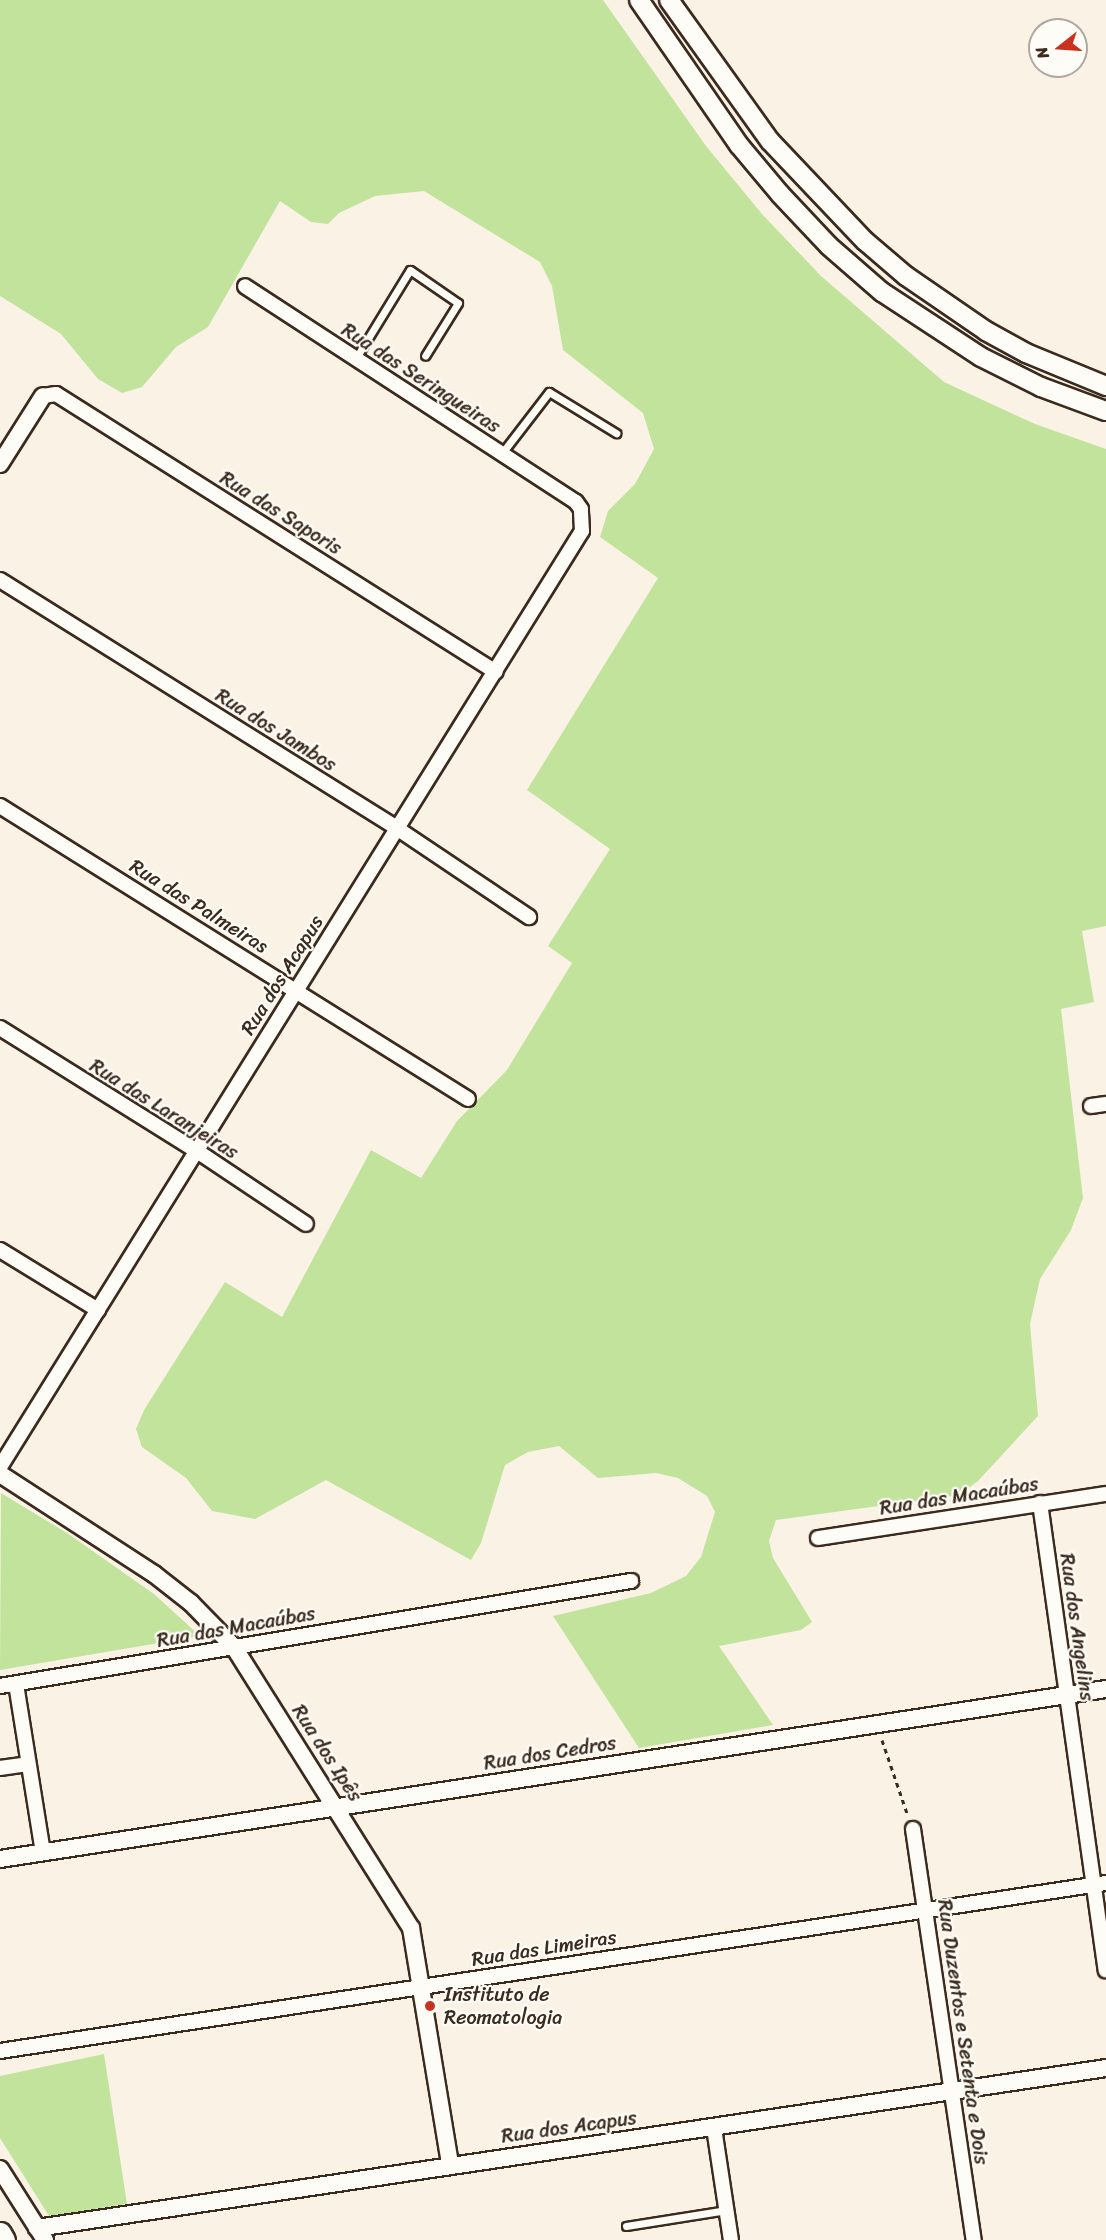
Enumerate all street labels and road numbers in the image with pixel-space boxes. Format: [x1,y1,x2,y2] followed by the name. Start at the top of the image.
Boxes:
[337,318,505,438] street label: Rua das Seringueiras
[216,466,346,560] street label: Rua das Saporis
[212,684,340,776] street label: Rua dos Jambos
[125,854,273,958] street label: Rua das Palmeiras
[236,911,328,1039] street label: Rua dos Acapus
[86,1054,242,1164] street label: Rua das Laranjeiras
[879,1472,1039,1520] street label: Rua das Macaúbas
[1055,1552,1099,1702] street label: Rua dos Angelins
[156,1601,316,1653] street label: Rua das Macaúbas
[287,1700,367,1806] street label: Rua dos Ipês
[482,1731,618,1775] street label: Rua dos Cedros
[933,1898,993,2166] street label: Rua Duzentos e Setenta e Dois
[470,1925,618,1971] street label: Rua das Limeiras
[500,2106,638,2148] street label: Rua dos Acapus

